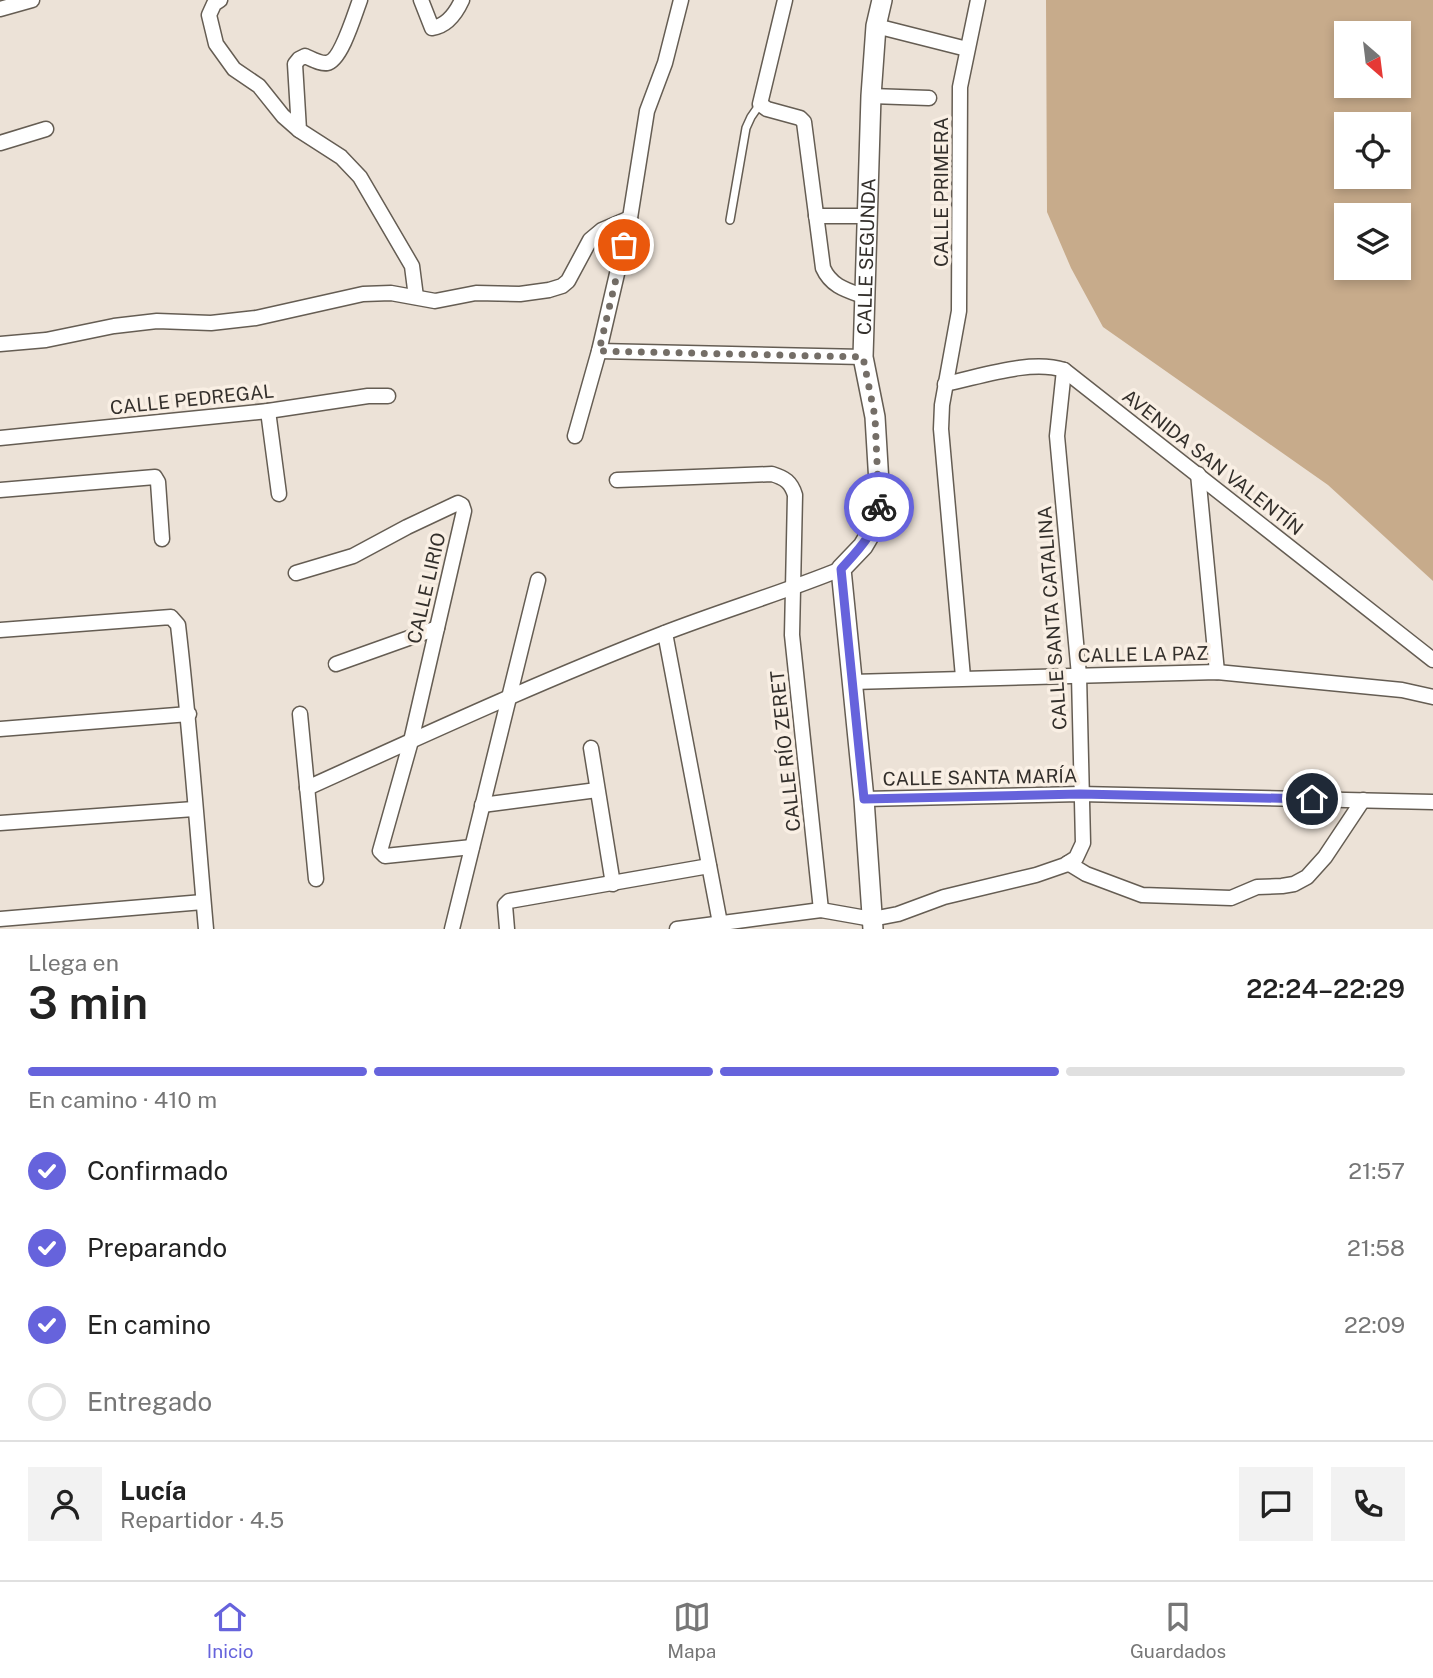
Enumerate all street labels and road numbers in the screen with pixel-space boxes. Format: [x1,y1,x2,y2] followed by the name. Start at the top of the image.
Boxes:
[930,117,952,267] street label: CALLE PRIMERA
[853,178,879,335] street label: CALLE SEGUNDA
[109,379,275,419] street label: CALLE PEDREGAL
[1118,385,1308,539] street label: AVENIDA SAN VALENTÍN
[1033,505,1071,731] street label: CALLE SANTA CATALINA
[403,530,449,646] street label: CALLE LIRIO
[1077,642,1209,666] street label: CALLE LA PAZ
[766,669,804,833] street label: CALLE RÍO ZERET
[883,764,1077,790] street label: CALLE SANTA MARÍA

